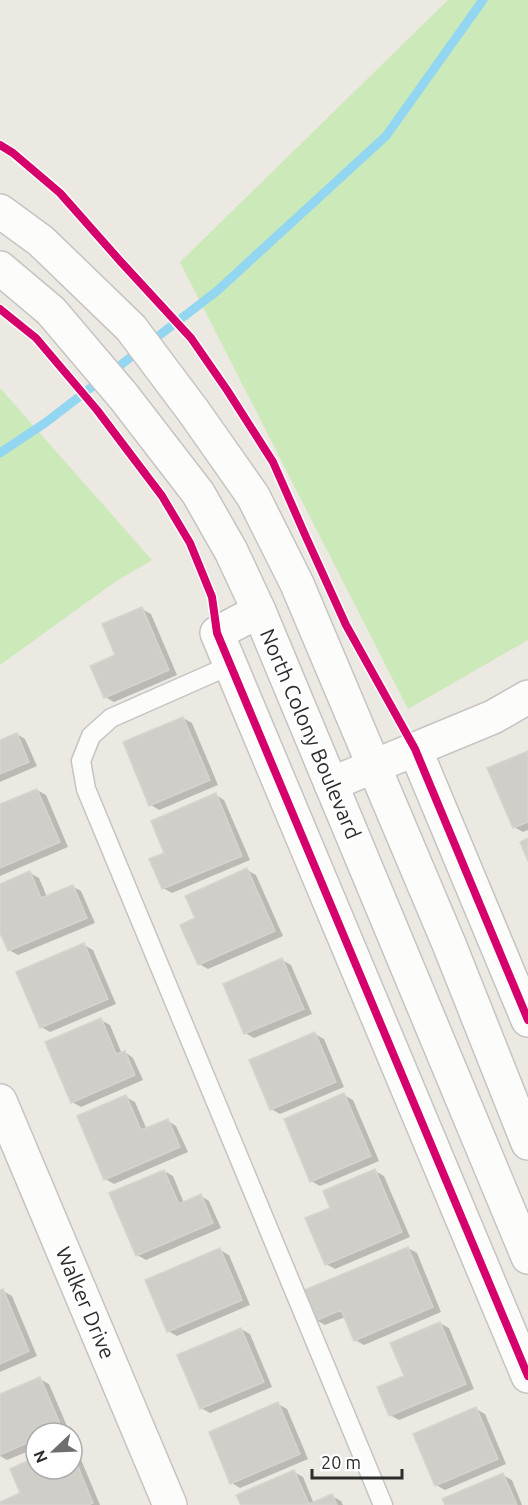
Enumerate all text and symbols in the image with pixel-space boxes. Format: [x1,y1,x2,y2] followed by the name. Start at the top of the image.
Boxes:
[256,625,366,842] street label: North Colony Boulevard
[52,1243,120,1362] street label: Walker Drive
[24,1421,84,1481] north arrow
[312,1442,402,1480] scale bar
[30,1448,51,1466] text: N
[321,1452,361,1472] text: 20 m

